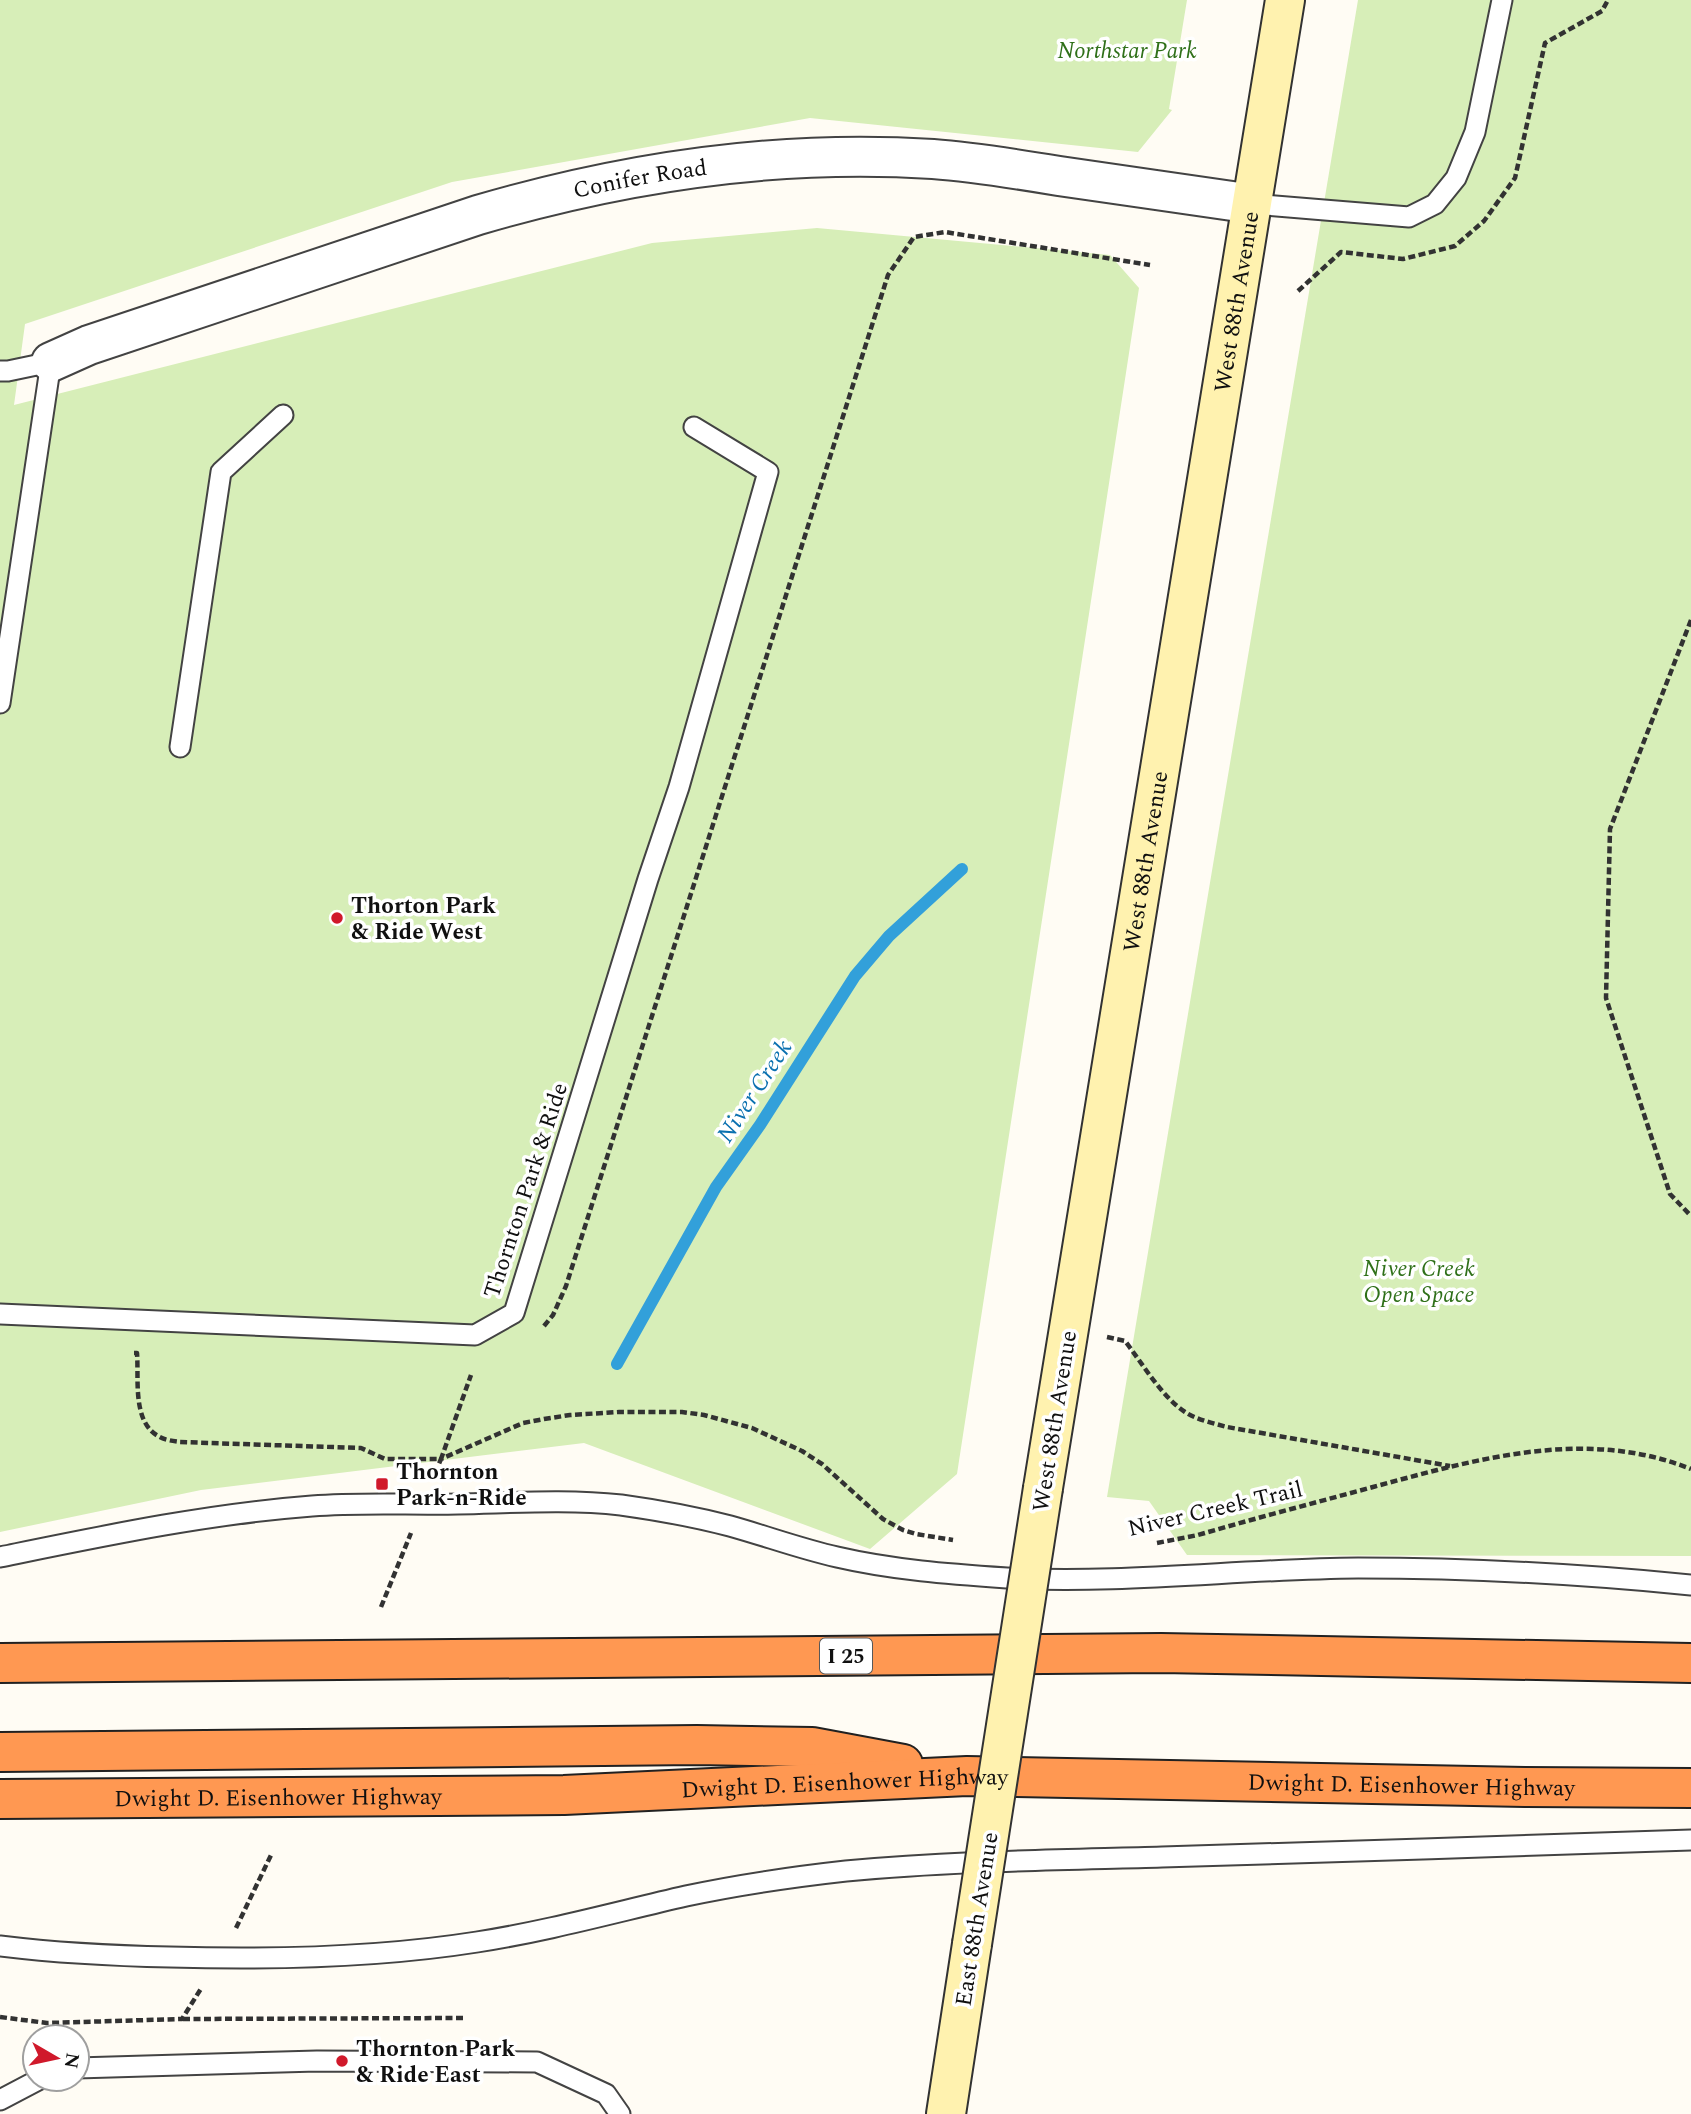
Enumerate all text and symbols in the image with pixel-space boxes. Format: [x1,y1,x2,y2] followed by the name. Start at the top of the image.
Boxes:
[1057,34,1197,69] park label: Northstar Park
[570,151,709,209] street label: Conifer Road
[1205,209,1269,395] street label: West 88th Avenue
[1114,768,1178,955] street label: West 88th Avenue
[351,889,496,950] place label: Thorton Park & Ride West
[329,910,345,926] marker: Thorton Park & Ride West
[708,1033,802,1150] water label: Niver Creek
[475,1078,578,1303] street label: Thornton Park & Ride
[1363,1252,1475,1313] park label: Niver Creek Open Space
[1024,1328,1087,1514] street label: West 88th Avenue
[396,1455,527,1516] place label: Thornton Park-n-Ride
[1124,1472,1306,1547] street label: Niver Creek Trail
[374,1476,390,1492] marker: Thornton Park-n-Ride
[820,1638,872,1674] road number: I 25
[680,1760,1010,1808] street label: Dwight D. Eisenhower Highway
[1247,1766,1576,1806] street label: Dwight D. Eisenhower Highway
[114,1780,443,1817] street label: Dwight D. Eisenhower Highway
[946,1830,1009,2009] street label: East 88th Avenue
[21,2023,91,2093] north arrow
[356,2032,515,2093] place label: Thornton Park & Ride East
[56,2050,87,2070] text: N
[334,2053,350,2069] marker: Thornton Park & Ride East

